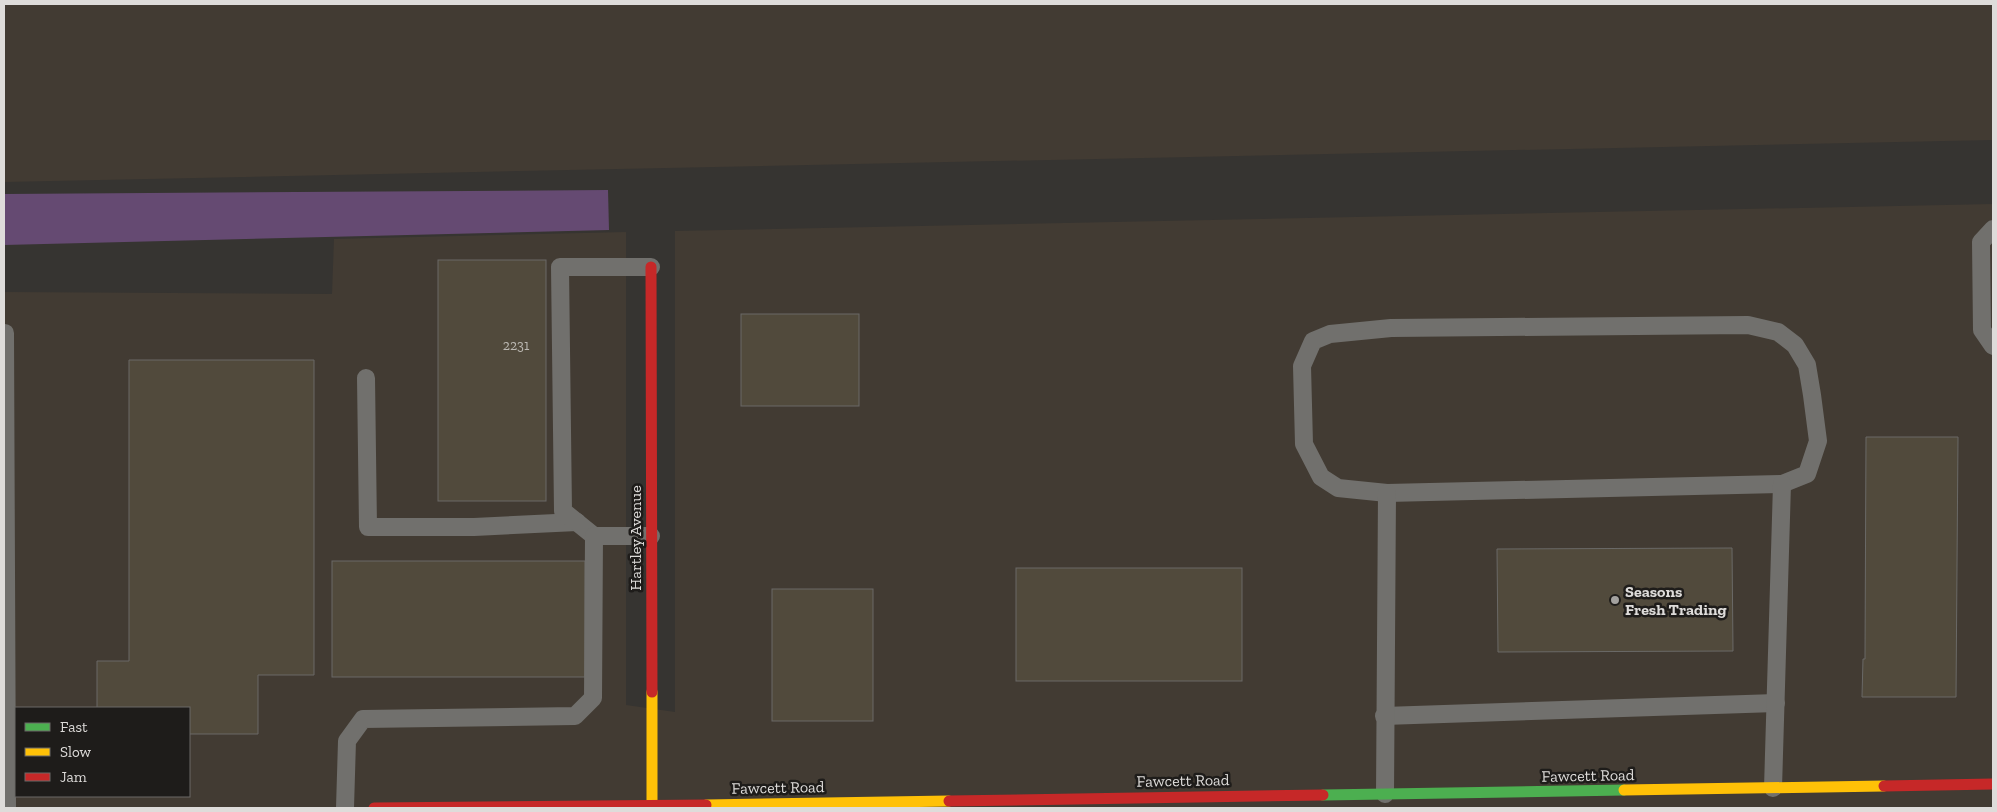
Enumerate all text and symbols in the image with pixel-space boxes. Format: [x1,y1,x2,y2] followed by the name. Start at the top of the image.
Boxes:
[503,337,530,354] house number: 2231
[626,485,645,591] street label: Hartley Avenue
[1625,582,1727,619] place label: Seasons Fresh Trading
[1609,594,1621,606] marker: Seasons Fresh Trading
[15,707,190,797] legend
[60,718,88,736] text: Fast
[60,743,92,761] text: Slow
[1541,765,1635,786] street label: Fawcett Road
[60,768,87,786] text: Jam
[1136,770,1230,791] street label: Fawcett Road
[731,777,825,798] street label: Fawcett Road

